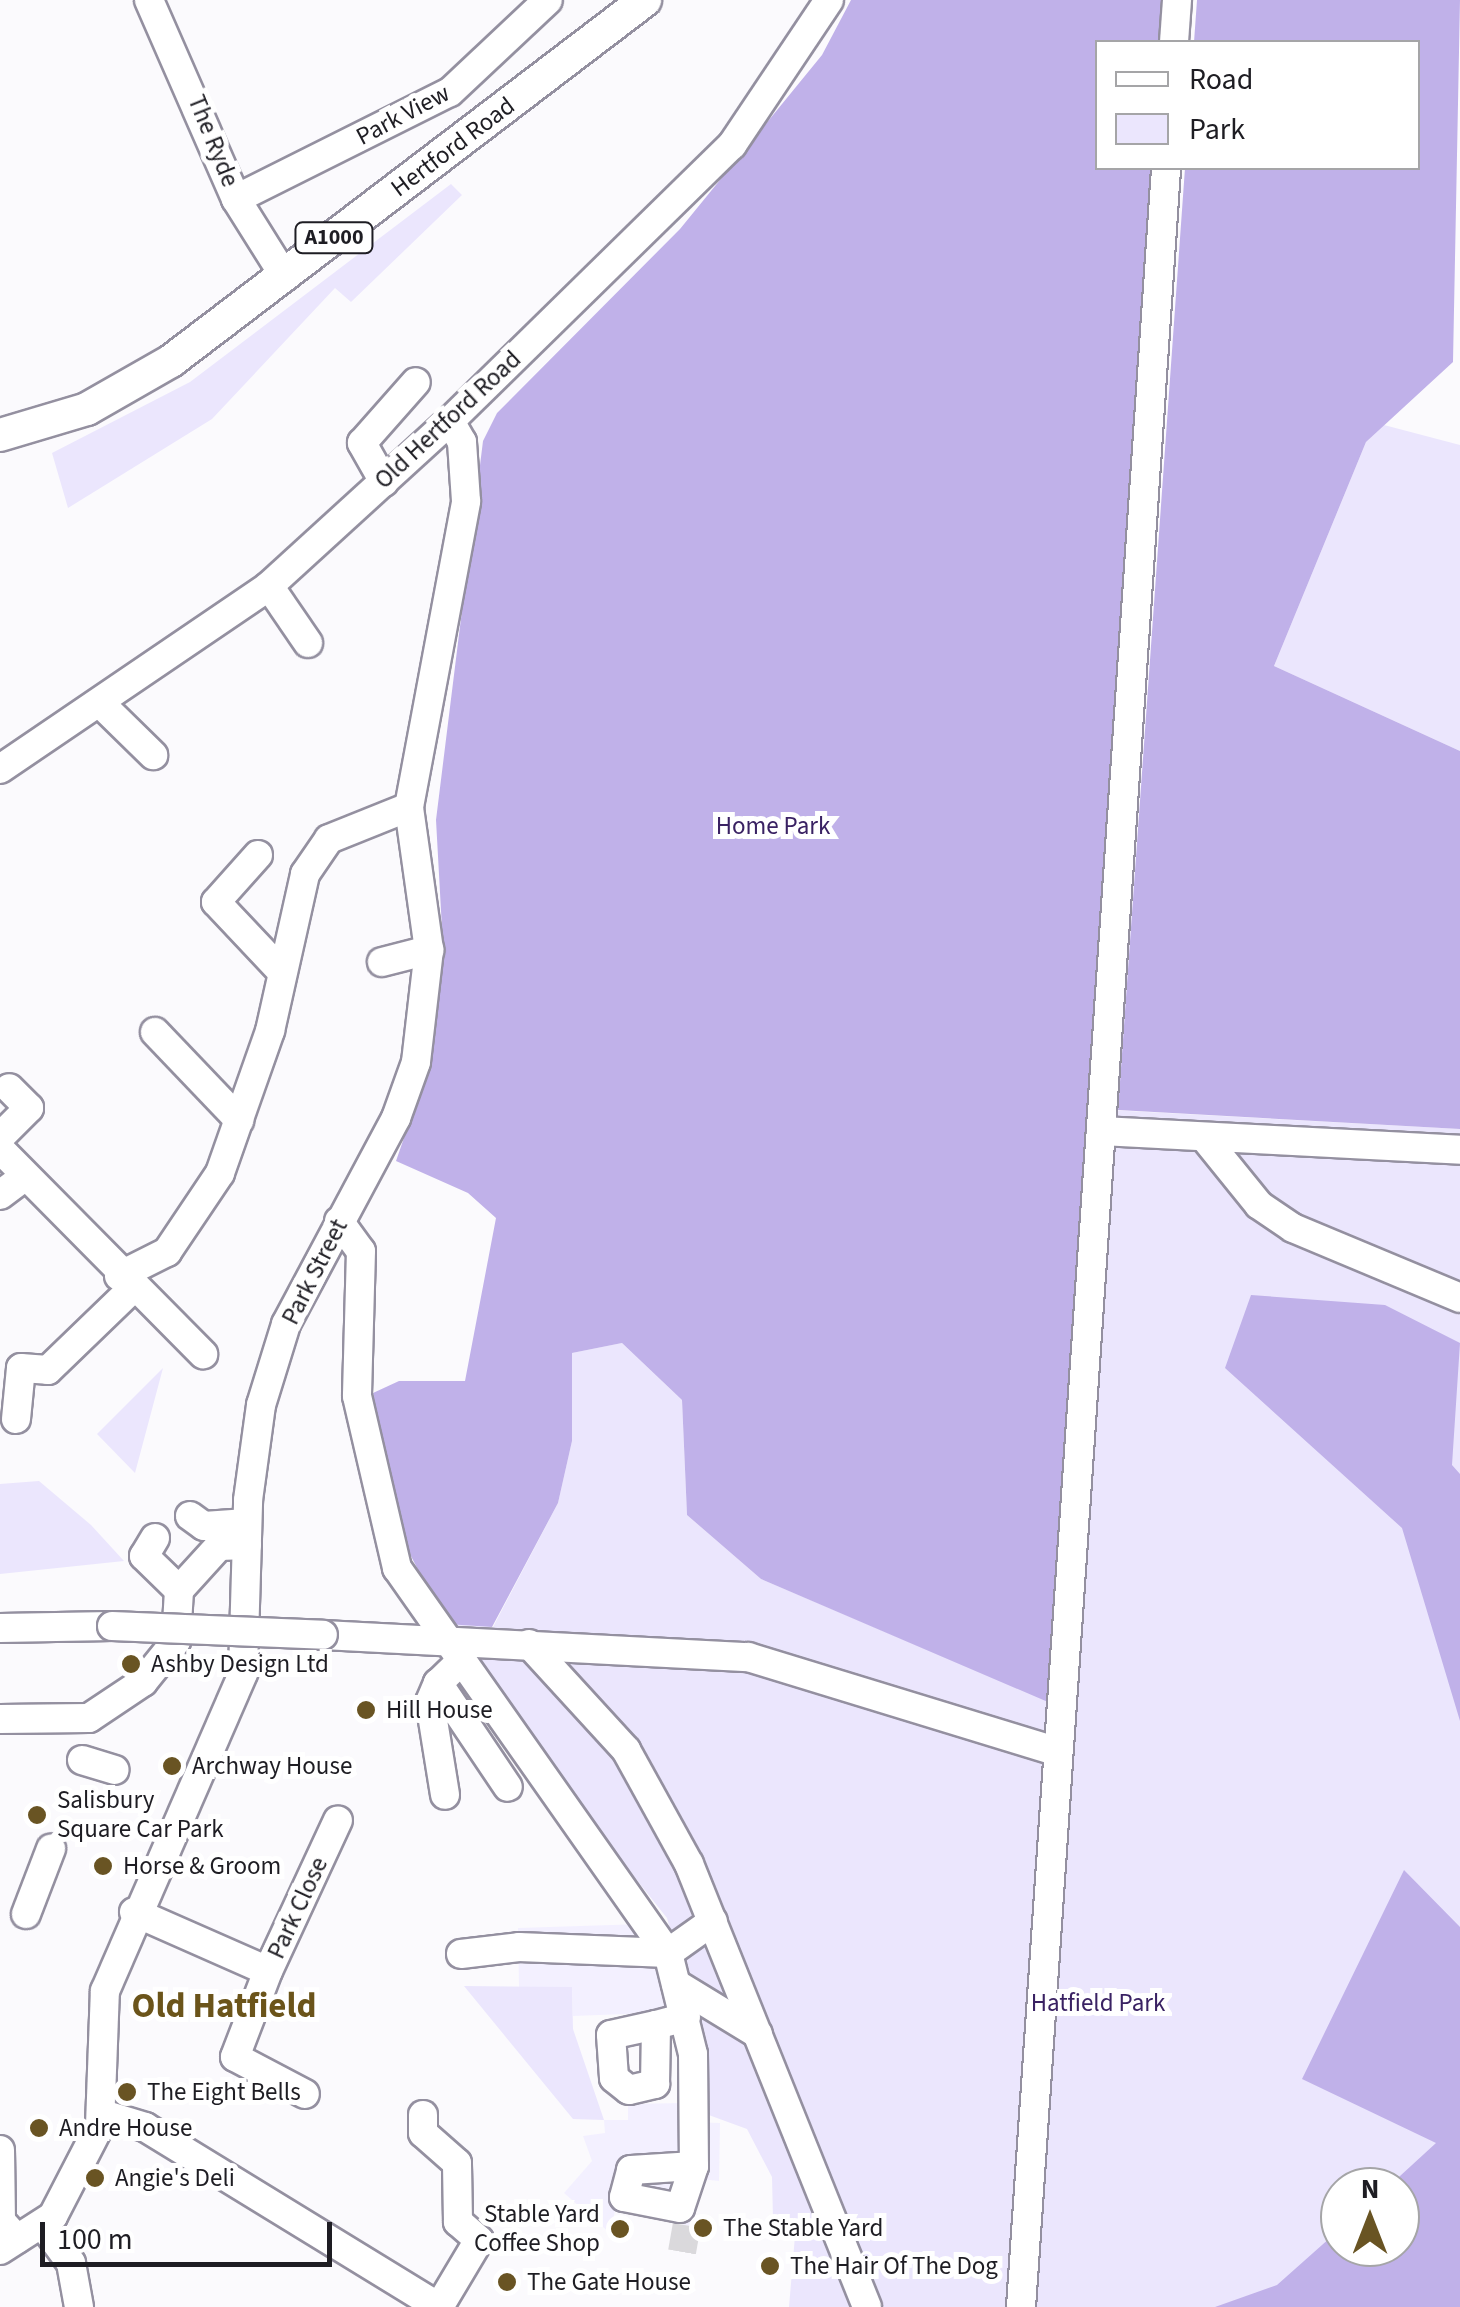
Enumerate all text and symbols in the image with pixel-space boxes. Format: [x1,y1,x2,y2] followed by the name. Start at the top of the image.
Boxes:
[1095,40,1420,170] legend
[1189,58,1253,101] text: Road
[351,78,455,152] street label: Park View
[181,91,245,191] street label: The Ryde
[385,91,521,203] street label: Hertford Road
[1189,108,1245,151] text: Park
[294,221,374,255] road number: A1000
[369,345,527,495] street label: Old Hertford Road
[716,811,830,841] park label: Home Park
[276,1214,354,1330] street label: Park Street
[151,1649,329,1679] place label: Ashby Design Ltd
[120,1653,142,1675] marker: Ashby Design Ltd
[386,1695,493,1725] place label: Hill House
[355,1699,377,1721] marker: Hill House
[192,1751,352,1781] place label: Archway House
[161,1755,183,1777] marker: Archway House
[57,1786,224,1845] place label: Salisbury Square Car Park
[26,1804,48,1826] marker: Salisbury Square Car Park
[123,1851,281,1881] place label: Horse & Groom
[261,1852,335,1964] street label: Park Close
[92,1855,114,1877] marker: Horse & Groom
[131,1985,317,2027] district label: Old Hatfield
[1031,1988,1165,2018] park label: Hatfield Park
[147,2077,301,2107] place label: The Eight Bells
[116,2081,138,2103] marker: The Eight Bells
[59,2113,192,2143] place label: Andre House
[28,2117,50,2139] marker: Andre House
[115,2163,235,2193] place label: Angie's Deli
[84,2167,106,2189] marker: Angie's Deli
[1320,2167,1420,2267] north arrow
[1361,2169,1379,2209] text: N
[474,2200,600,2259] place label: Stable Yard Coffee Shop
[45,2202,338,2264] scale bar
[723,2213,883,2243] place label: The Stable Yard
[692,2217,714,2239] marker: The Stable Yard
[57,2218,133,2261] text: 100 m
[609,2218,631,2240] marker: Stable Yard Coffee Shop
[790,2251,998,2281] place label: The Hair Of The Dog
[759,2255,781,2277] marker: The Hair Of The Dog
[527,2267,691,2297] place label: The Gate House
[496,2271,518,2293] marker: The Gate House

